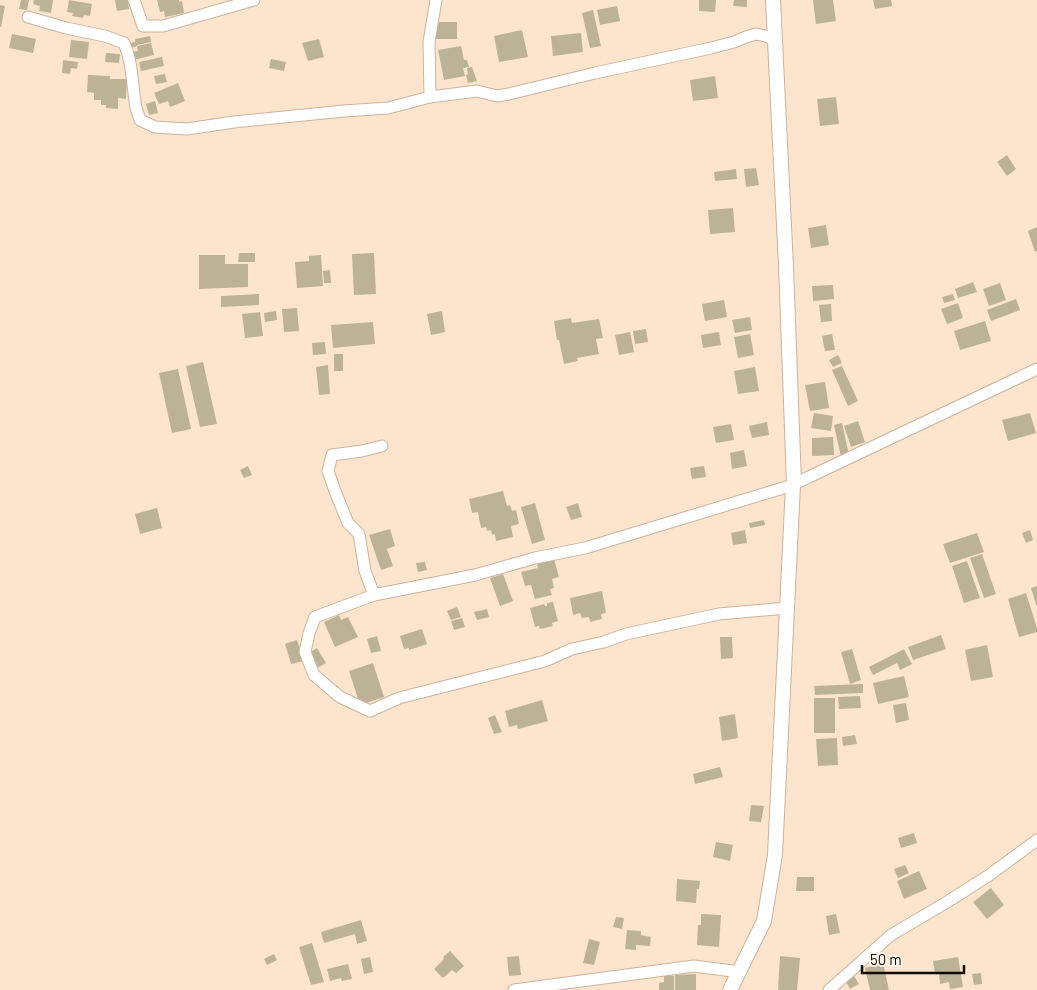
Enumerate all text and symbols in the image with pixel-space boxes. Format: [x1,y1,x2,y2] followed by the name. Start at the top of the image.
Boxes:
[862,942,964,974] scale bar
[870,950,902,968] text: 50 m

